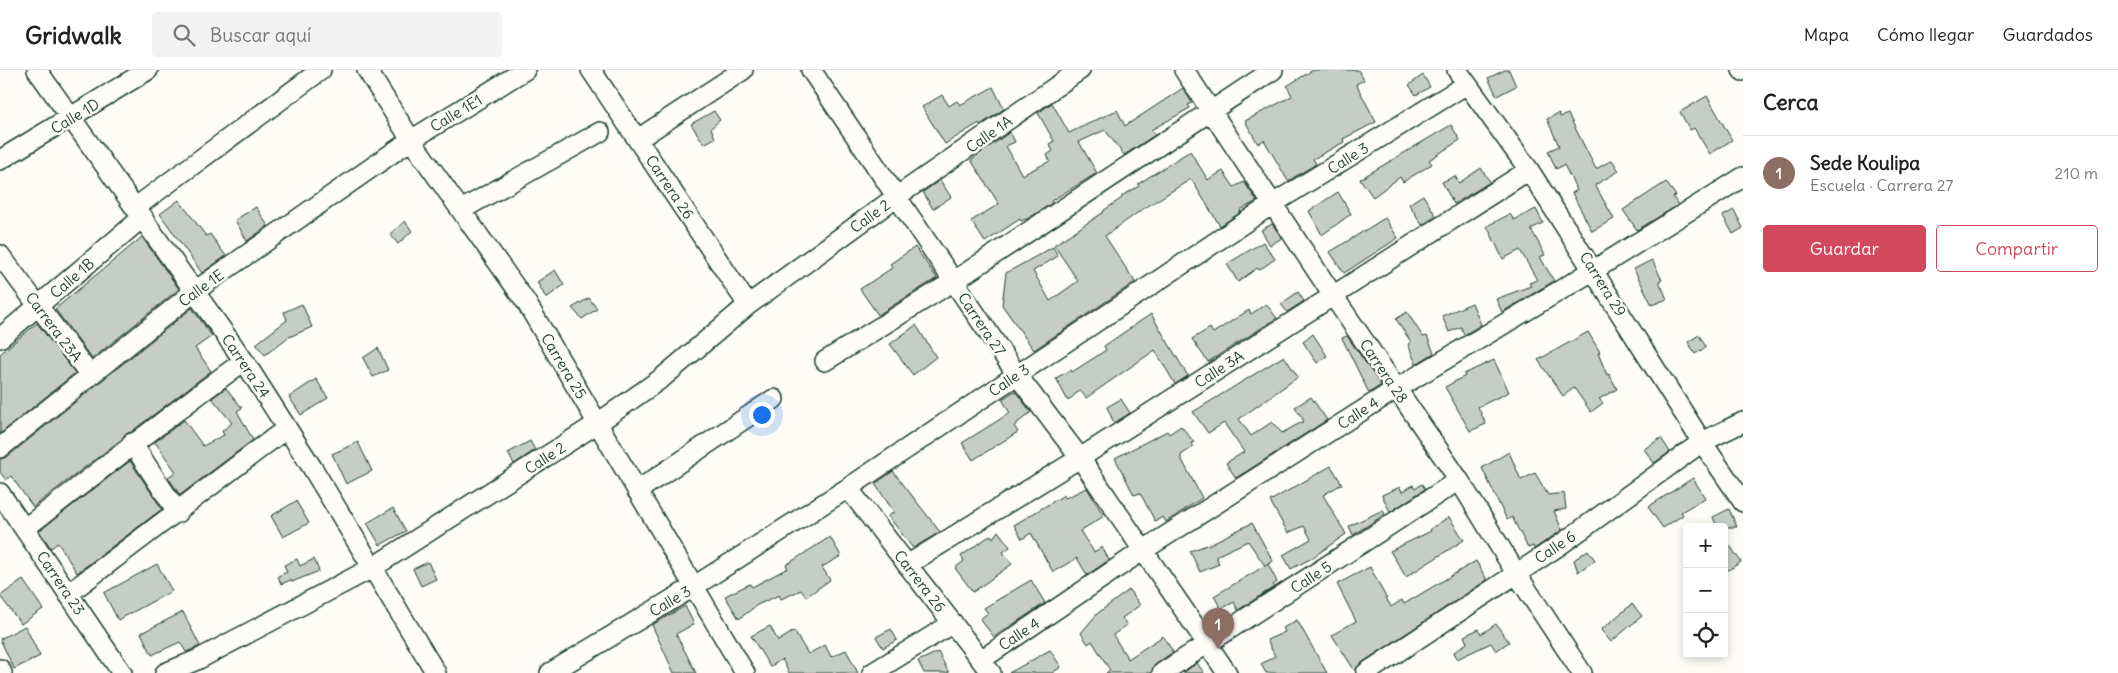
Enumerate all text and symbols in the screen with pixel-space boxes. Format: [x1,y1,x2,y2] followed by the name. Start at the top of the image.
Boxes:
[152,12,502,57] search box
[25,20,122,50] text: Gridwalk
[170,21,198,49] icon: search
[210,23,311,47] text: Buscar aquí
[1804,23,1849,46] text: Mapa
[1877,23,1974,46] text: Cómo llegar
[2002,23,2093,46] text: Guardados
[1763,89,1818,116] text: Cerca
[426,90,486,136] street label: Calle 1E1
[47,94,103,138] street label: Calle 1D
[962,111,1016,157] street label: Calle 1A
[1324,138,1372,178] street label: Calle 3
[642,151,698,223] street label: Carrera 26
[1810,151,1920,175] text: Sede Koulipa
[1776,163,1782,183] text: 1
[2055,163,2098,183] text: 210 m
[1810,175,1953,195] text: Escuela · Carrera 27
[846,195,894,237] street label: Calle 2
[1763,225,1926,272] button: Guardar
[1936,225,2098,272] button: Compartir
[1576,248,1630,320] street label: Carrera 29
[46,254,98,302] street label: Calle 1B
[175,265,228,311] street label: Calle 1E
[22,288,87,366] street label: Carrera 23A
[954,289,1010,359] street label: Carrera 27
[218,330,274,402] street label: Carrera 24
[537,330,591,402] street label: Carrera 25
[1356,335,1412,407] street label: Carrera 28
[1191,346,1247,392] street label: Calle 3A
[985,359,1033,401] street label: Calle 3
[1334,393,1382,433] street label: Calle 4
[749,402,775,428] your location
[521,438,569,478] street label: Calle 2
[1683,523,1728,658] map controls
[1683,523,1728,568] button: +
[1531,526,1579,568] street label: Calle 6
[890,546,950,616] street label: Carrera 26
[33,547,89,619] street label: Carrera 23
[1287,557,1335,597] street label: Calle 5
[1683,568,1728,613] button: −
[646,581,694,621] street label: Calle 3
[1202,608,1234,649] pin: 1
[995,613,1043,655] street label: Calle 4
[1683,613,1728,658] button: locate

